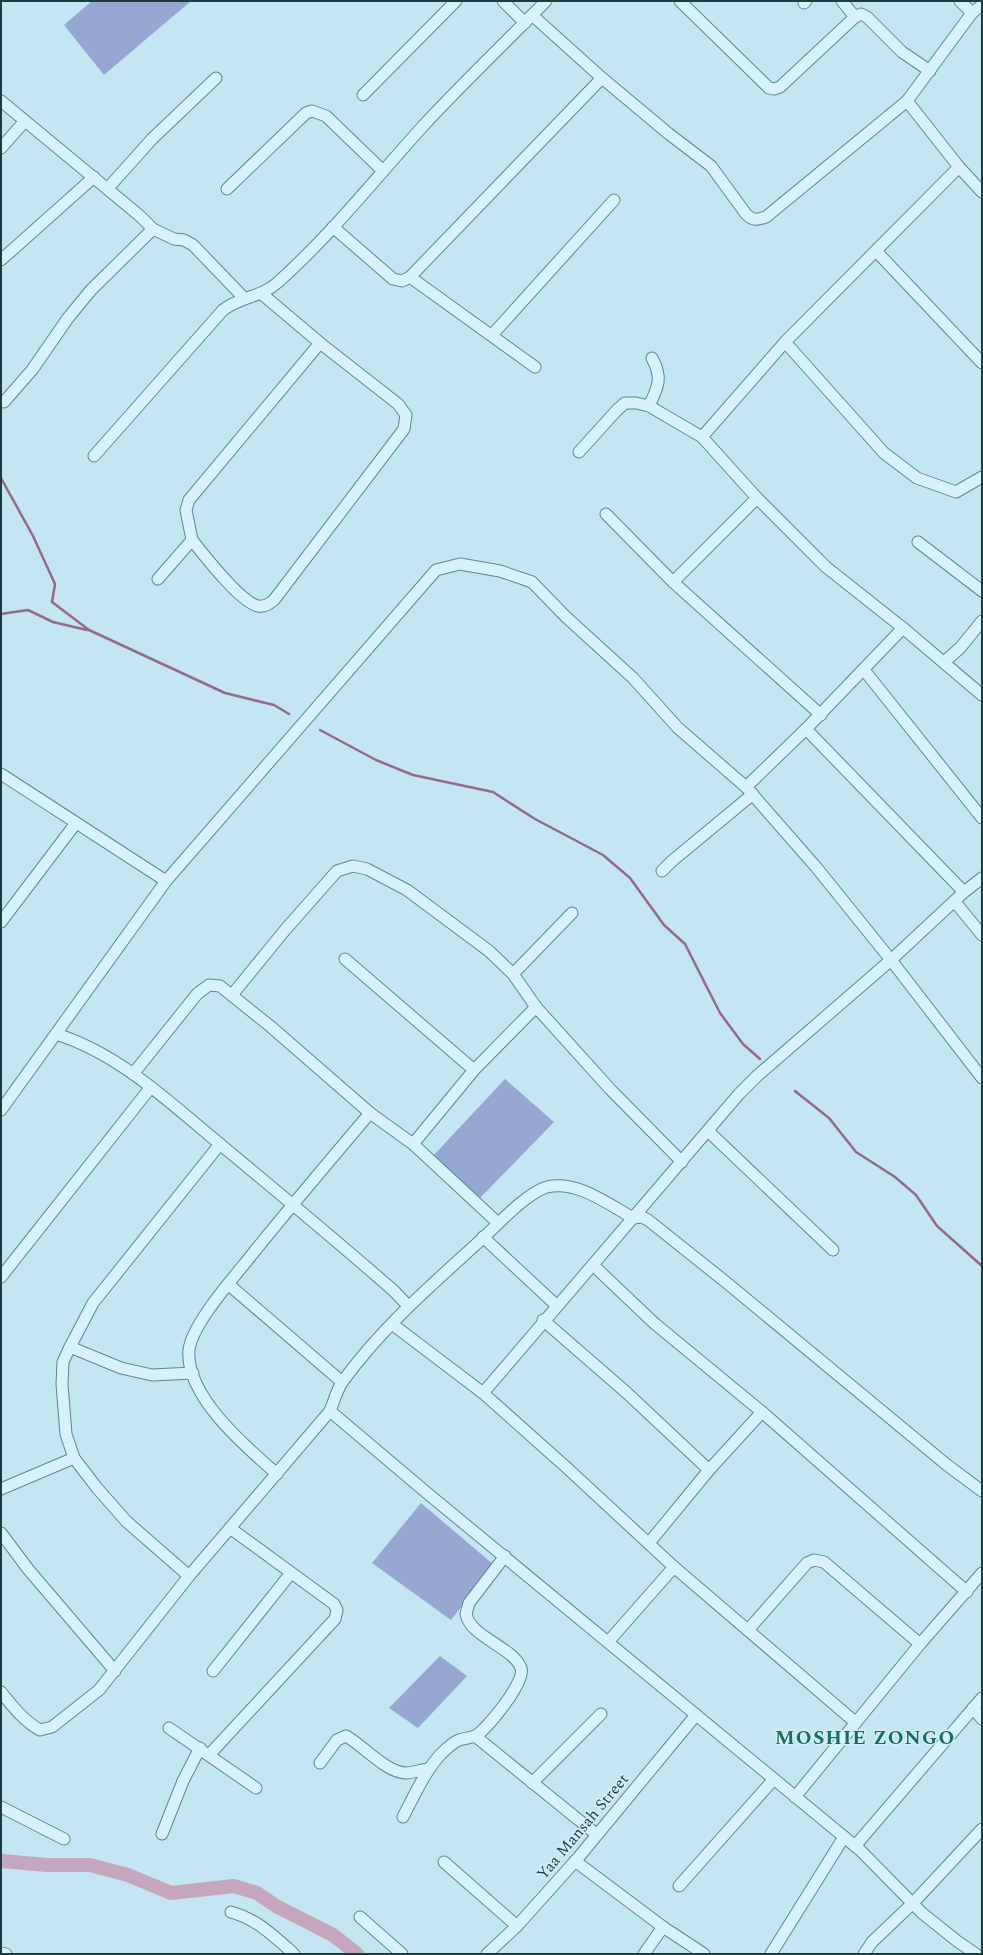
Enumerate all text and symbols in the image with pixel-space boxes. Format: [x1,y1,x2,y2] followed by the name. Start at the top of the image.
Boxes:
[775,1723,955,1753] district label: MOSHIE ZONGO
[531,1768,635,1885] street label: Yaa Mansah Street

